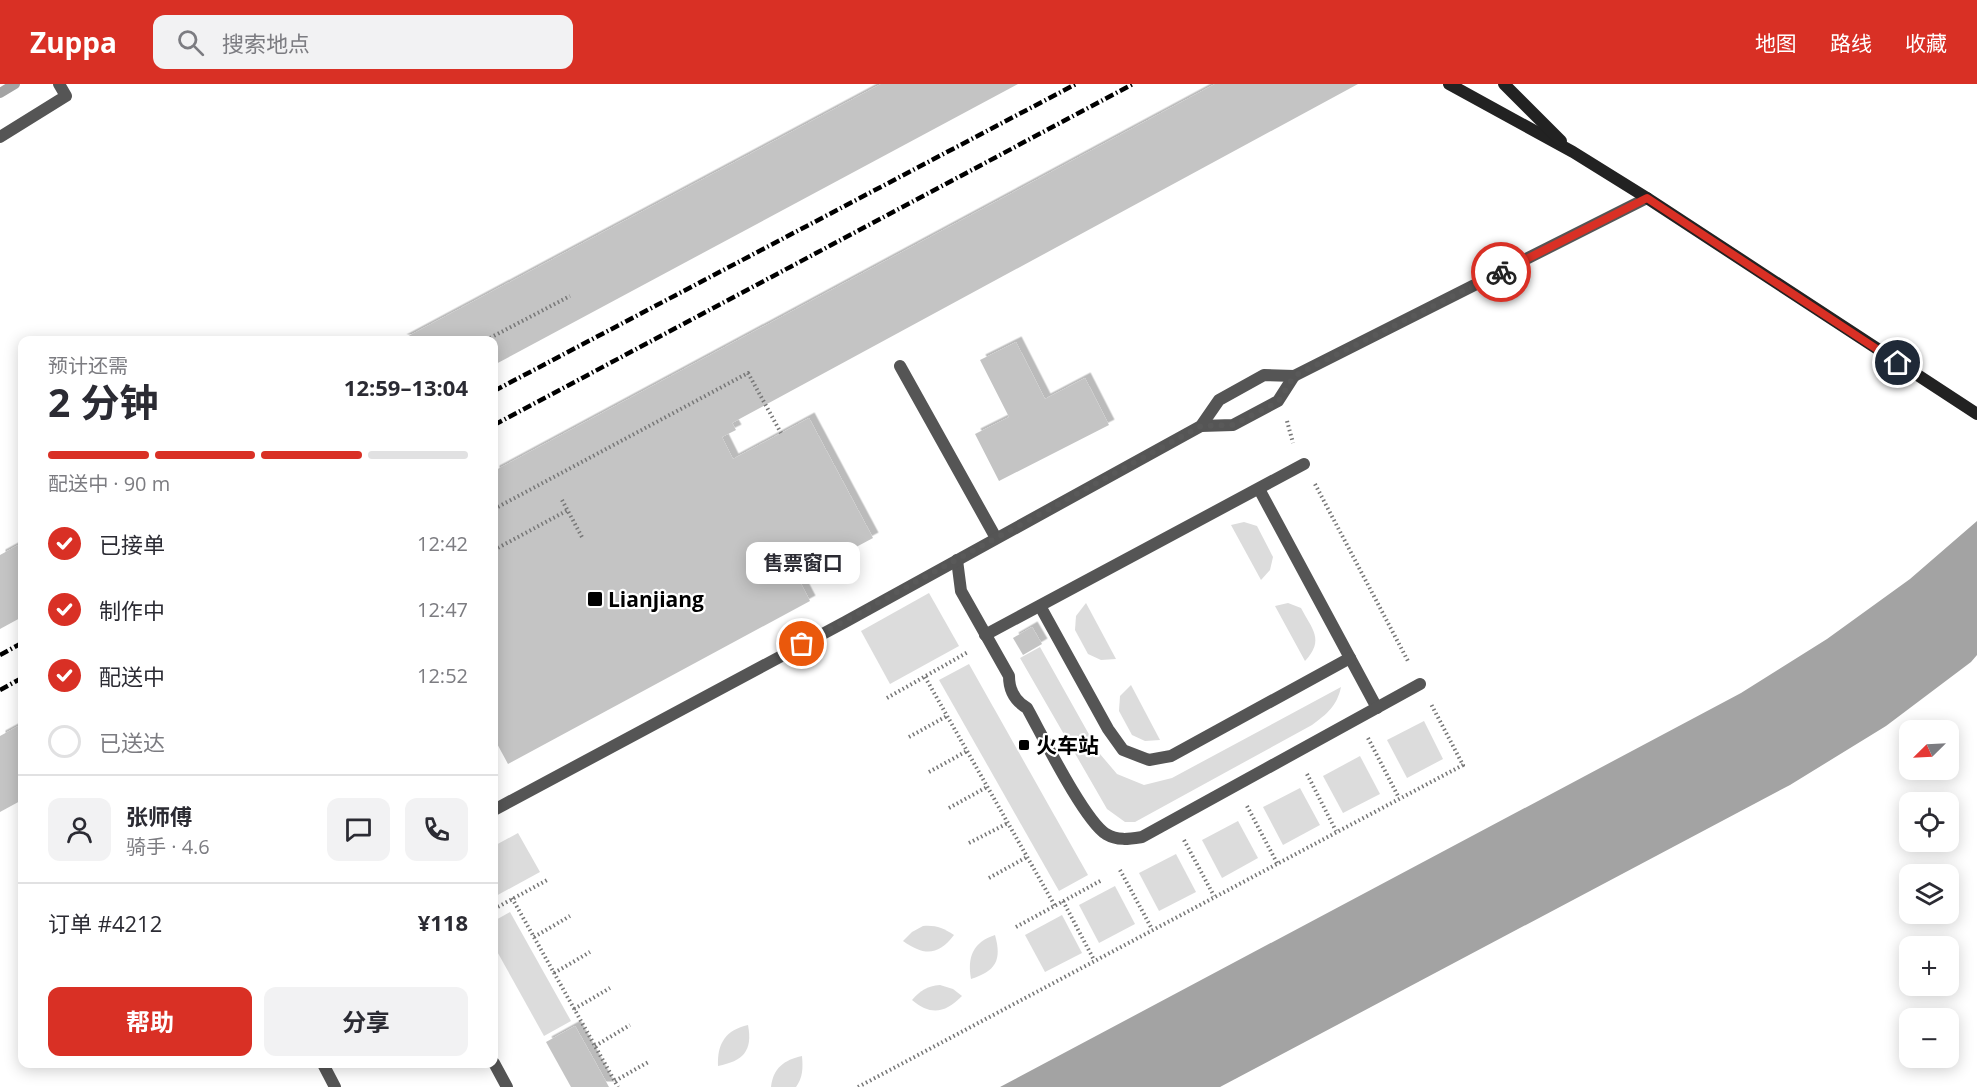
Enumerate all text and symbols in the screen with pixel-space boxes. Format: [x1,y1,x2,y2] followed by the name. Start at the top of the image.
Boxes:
[153,15,573,69] search box
[30,23,117,61] text: Zuppa
[174,26,207,59] icon: search
[222,28,310,58] text: 搜索地点
[1755,29,1797,57] text: 地图
[1830,29,1872,57] text: 路线
[1905,29,1947,57] text: 收藏
[1471,242,1531,302] courier
[1485,256,1518,289] icon: bike
[1872,337,1923,388] pin
[1881,346,1914,379] icon: home
[48,352,128,379] text: 预计还需
[344,372,468,402] text: 12:59–13:04
[48,375,158,428] text: 2 分钟
[48,470,170,497] text: 配送中 · 90 m
[48,527,81,560] icon: check
[99,529,165,559] text: 已接单
[417,530,468,557] text: 12:42
[745,542,859,584] callout: 售票窗口
[763,549,843,576] text: 售票窗口
[608,585,704,613] place label: Lianjiang
[586,590,604,608] marker: Lianjiang
[48,593,81,626] icon: check
[99,595,165,625] text: 制作中
[417,596,468,623] text: 12:47
[776,618,827,669] pin
[785,627,818,660] icon: bag
[48,659,81,692] icon: check
[99,661,165,691] text: 配送中
[417,662,468,689] text: 12:52
[1899,720,1959,780] north arrow
[1899,720,1959,1068] map controls
[99,727,165,757] text: 已送达
[1036,731,1099,759] place label: 火车站
[1017,738,1031,752] marker: 火车站
[1899,792,1959,852] button: locate
[48,798,111,861] button: person
[327,798,390,861] button: chat
[405,798,468,861] button: phone
[126,801,192,831] text: 张师傅
[126,833,210,860] text: 骑手 · 4.6
[1899,864,1959,924] button: layers
[418,907,468,937] text: ¥118
[48,908,162,938] text: 订单 #4212
[1899,936,1959,996] button: +
[48,987,252,1056] button: 帮助
[264,987,468,1056] button: 分享
[1899,1008,1959,1068] button: −

